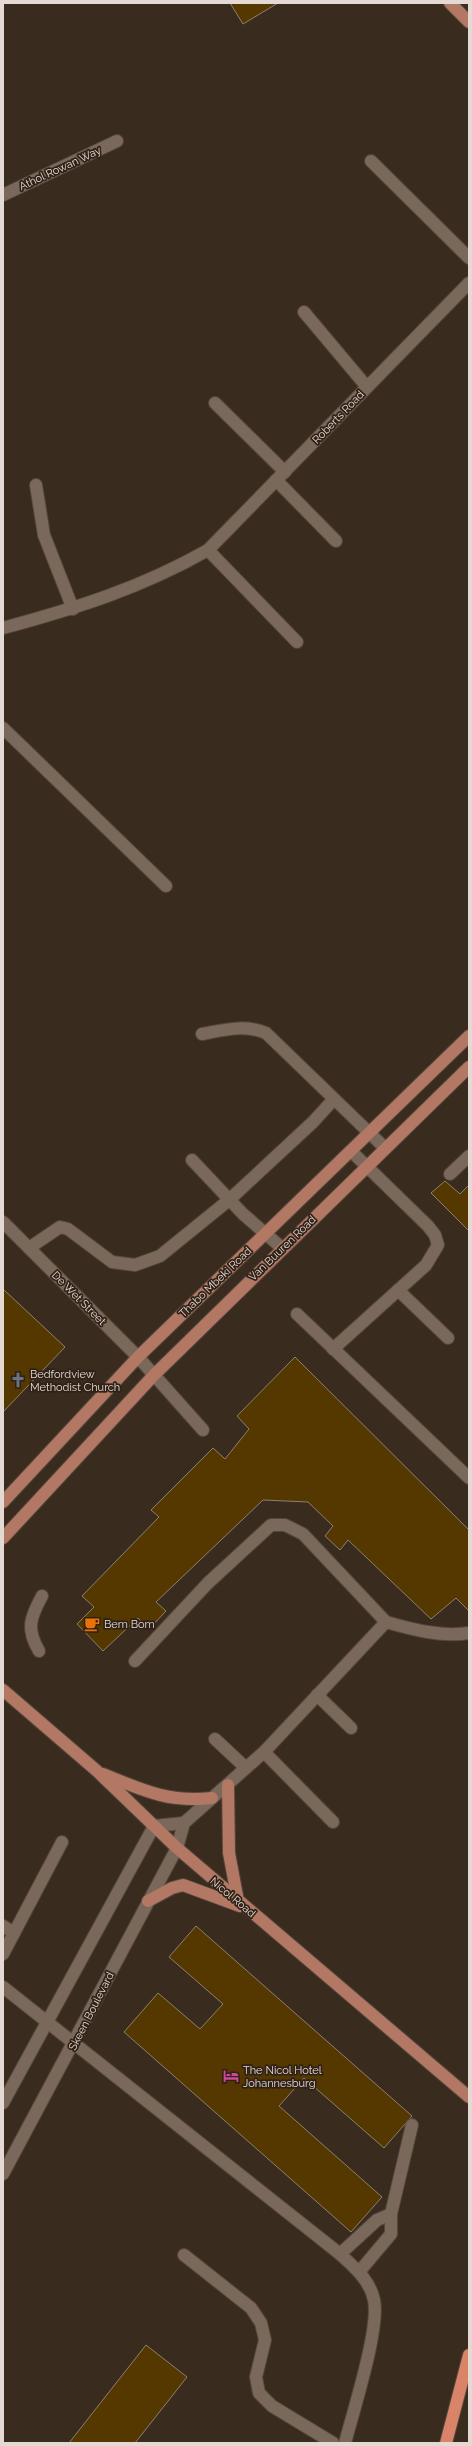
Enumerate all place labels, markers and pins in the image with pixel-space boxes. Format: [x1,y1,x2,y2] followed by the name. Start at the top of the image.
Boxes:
[30,1368,120,1394] place label: Bedfordview Methodist Church
[9,1371,27,1389] church icon: Bedfordview Methodist Church
[83,1615,101,1633] cafe icon: Bem Bom
[104,1618,155,1631] place label: Bem Bom
[243,2064,322,2090] place label: The Nicol Hotel Johannesburg
[222,2067,240,2085] hotel icon: The Nicol Hotel Johannesburg

